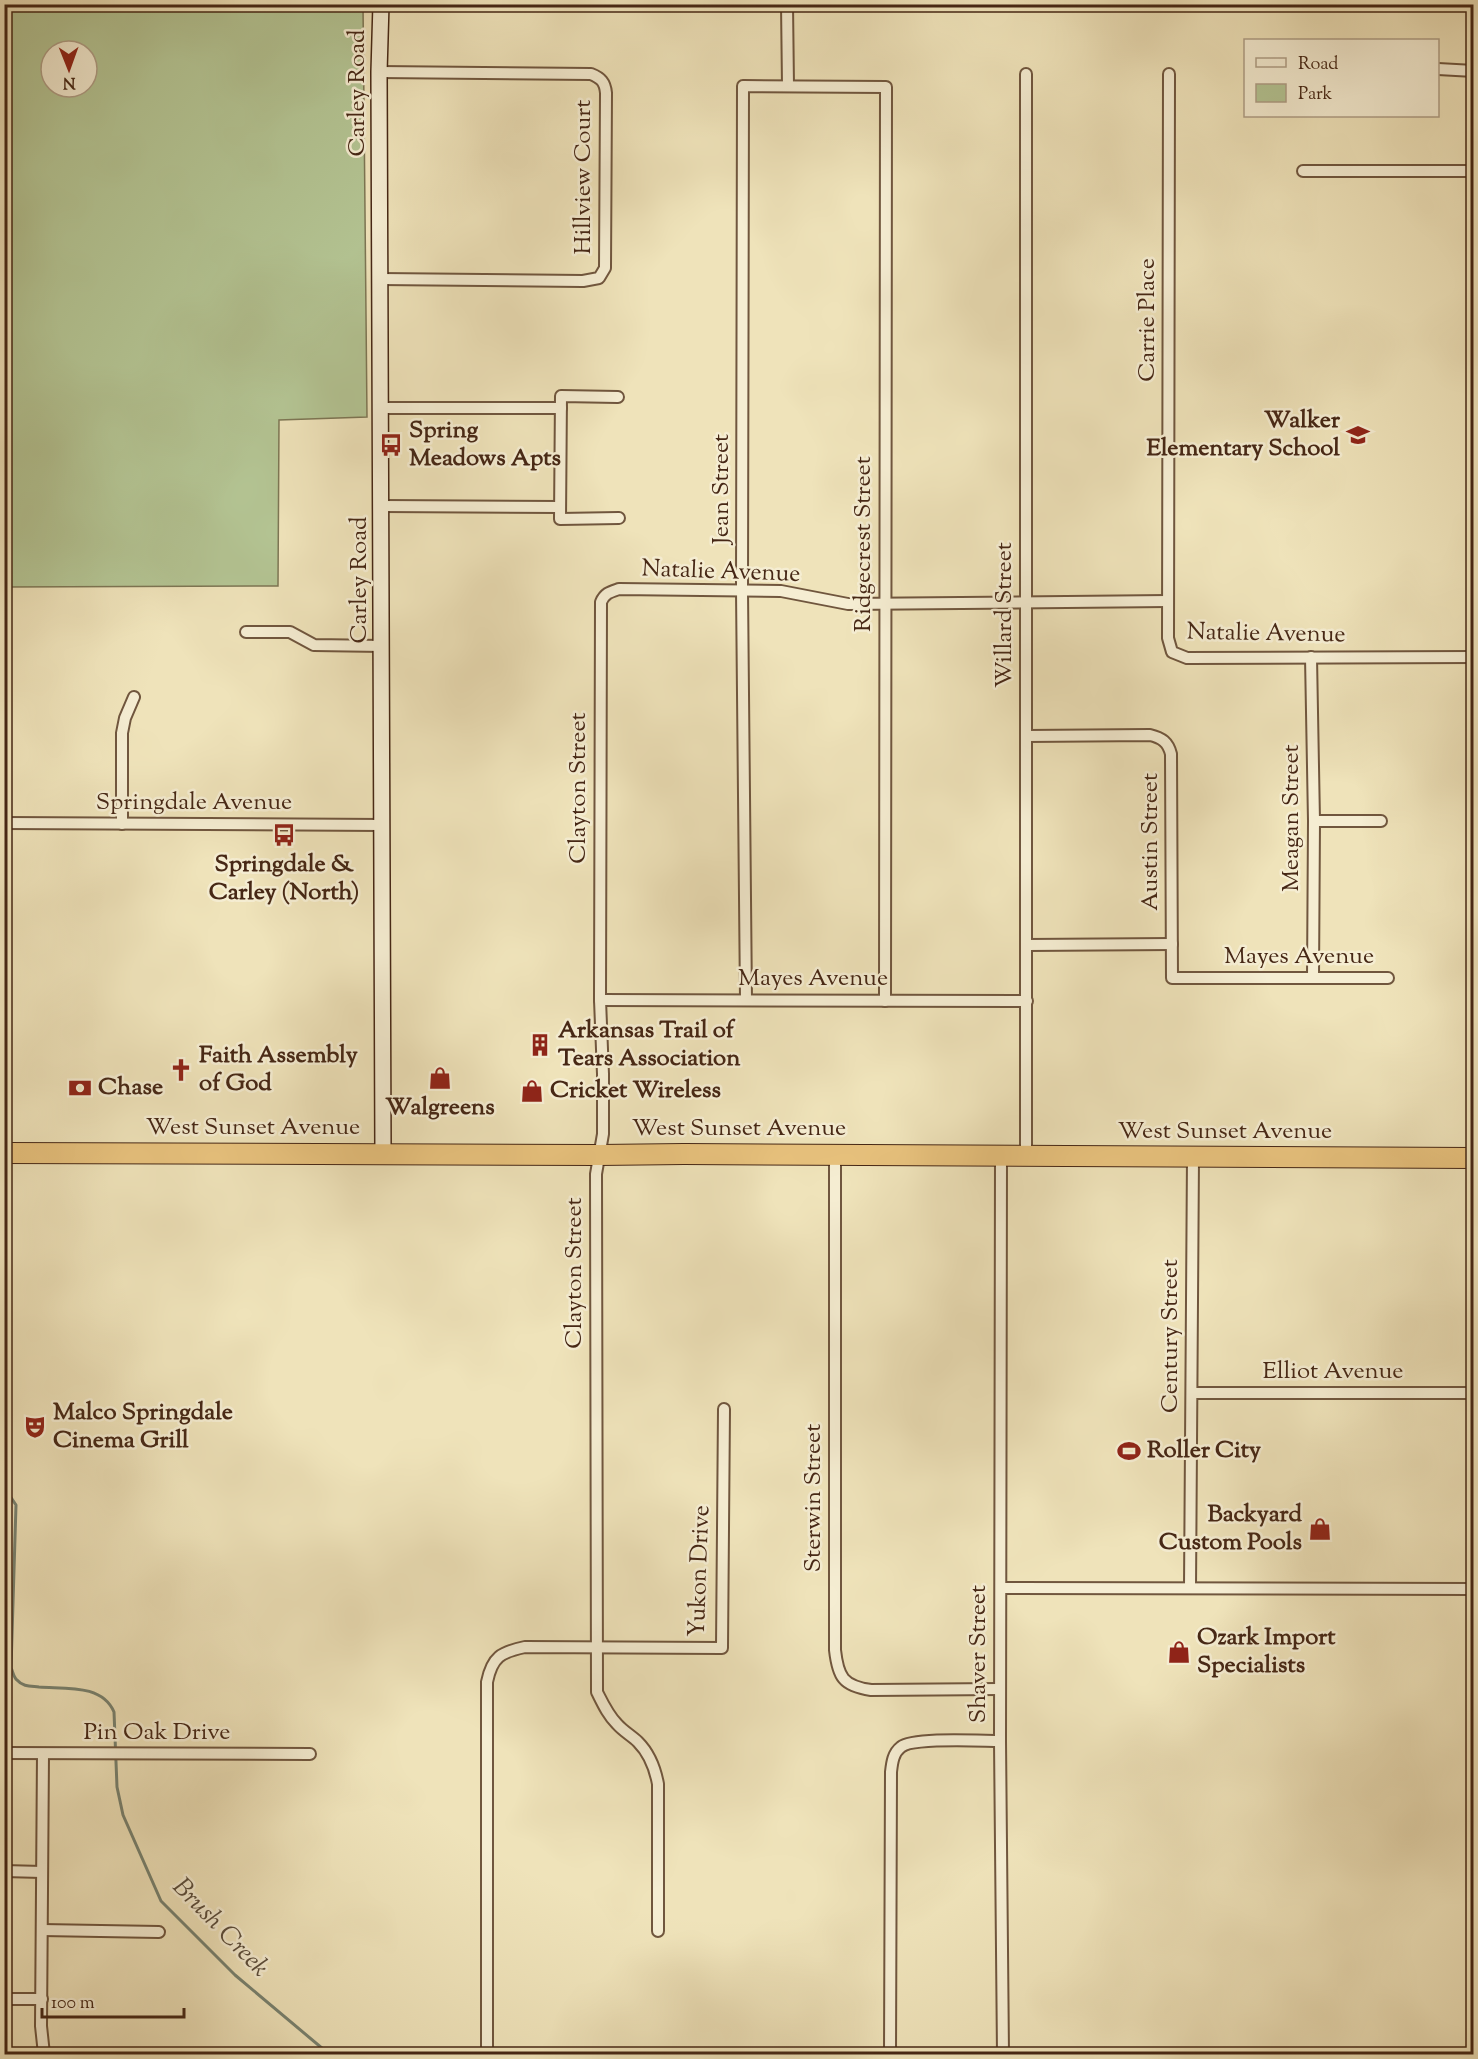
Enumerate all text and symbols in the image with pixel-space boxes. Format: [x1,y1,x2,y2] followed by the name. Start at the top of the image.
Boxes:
[341,29,375,156] street label: Carley Road
[39,39,99,99] north arrow
[1244,39,1439,117] legend
[1298,52,1338,78] text: Road
[62,70,76,93] text: N
[1298,82,1333,108] text: Park
[567,100,601,254] street label: Hillview Court
[1131,258,1165,382] street label: Carrie Place
[1146,404,1341,466] place label: Walker Elementary School
[409,414,561,476] place label: Spring Meadows Apts
[1345,422,1371,448] school or university icon: Walker Elementary School
[378,432,404,458] bus stop icon: Spring Meadows Apts
[705,434,739,546] street label: Jean Street
[847,456,881,632] street label: Ridgecrest Street
[343,516,377,643] street label: Carley Road
[988,542,1022,688] street label: Willard Street
[641,552,801,592] street label: Natalie Avenue
[1186,616,1346,652] street label: Natalie Avenue
[562,712,596,864] street label: Clayton Street
[1275,744,1309,892] street label: Meagan Street
[1134,773,1168,911] street label: Austin Street
[96,786,292,820] street label: Springdale Avenue
[271,822,297,848] bus stop icon: Springdale & Carley (North)
[209,848,359,910] place label: Springdale & Carley (North)
[1224,940,1374,974] street label: Mayes Avenue
[738,962,888,996] street label: Mayes Avenue
[558,1014,741,1076] place label: Arkansas Trail of Tears Association
[527,1032,553,1058] building icon: Arkansas Trail of Tears Association
[199,1039,358,1101] place label: Faith Assembly of God
[168,1057,194,1083] church icon: Faith Assembly of God
[427,1065,453,1091] shop icon: Walgreens
[98,1071,163,1105] place label: Chase
[550,1074,721,1108] place label: Cricket Wireless
[67,1075,93,1101] bank icon: Chase
[519,1078,545,1104] shop icon: Cricket Wireless
[385,1091,495,1125] place label: Walgreens
[146,1111,360,1145] street label: West Sunset Avenue
[632,1112,846,1146] street label: West Sunset Avenue
[1118,1115,1332,1149] street label: West Sunset Avenue
[558,1197,592,1349] street label: Clayton Street
[1154,1259,1188,1413] street label: Century Street
[1262,1355,1404,1389] street label: Elliot Avenue
[53,1396,233,1458] place label: Malco Springdale Cinema Grill
[22,1414,48,1440] theatre icon: Malco Springdale Cinema Grill
[797,1424,831,1572] street label: Sterwin Street
[1147,1434,1261,1468] place label: Roller City
[1116,1438,1142,1464] sports icon: Roller City
[1159,1498,1302,1560] place label: Backyard Custom Pools
[681,1504,719,1638] street label: Yukon Drive
[1307,1516,1333,1542] shop icon: Backyard Custom Pools
[962,1585,996,1723] street label: Shaver Street
[1197,1621,1336,1683] place label: Ozark Import Specialists
[1166,1639,1192,1665] shop icon: Ozark Import Specialists
[84,1716,230,1750] street label: Pin Oak Drive
[163,1870,277,1986] water label: Brush Creek
[42,1981,184,2019] scale bar
[51,1991,95,2017] text: 100 m

